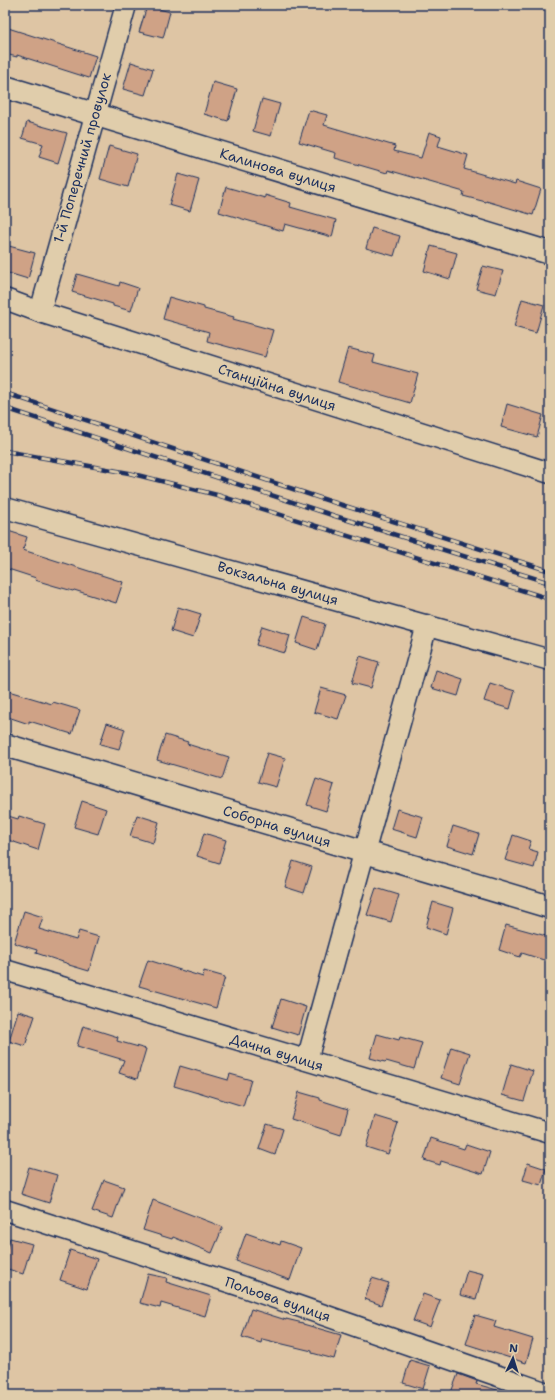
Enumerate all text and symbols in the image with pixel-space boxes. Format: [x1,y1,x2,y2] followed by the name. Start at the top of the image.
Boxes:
[49,70,115,245] street label: 1-й Поперечний провулок
[218,144,338,196] street label: Калинова вулиця
[216,359,338,415] street label: Станційна вулиця
[215,557,341,609] street label: Вокзальна вулиця
[221,801,333,851] street label: Соборна вулиця
[228,1029,326,1075] street label: Дачна вулиця
[223,1272,333,1326] street label: Польова вулиця
[493,1338,533,1378] north arrow
[509,1341,519,1356] text: N

